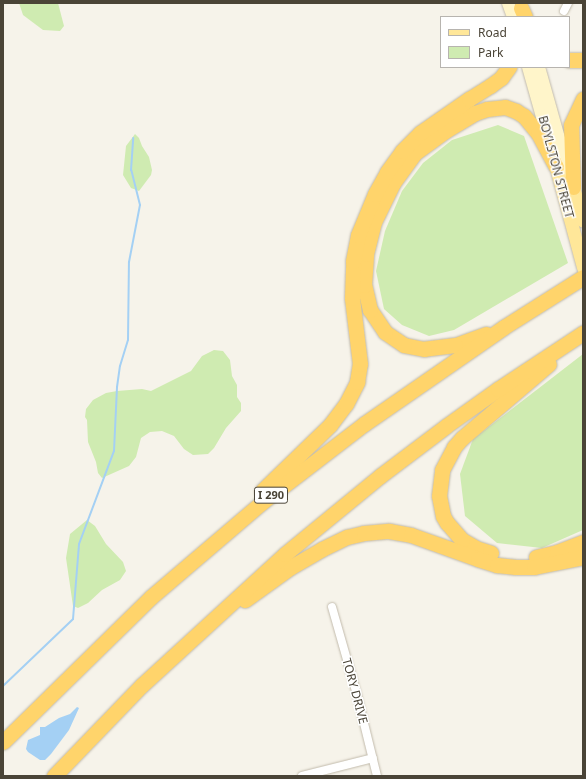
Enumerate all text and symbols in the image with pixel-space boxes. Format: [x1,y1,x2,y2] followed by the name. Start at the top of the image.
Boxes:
[440,16,570,68] legend
[478,24,507,41] text: Road
[478,44,503,61] text: Park
[535,114,577,220] street label: BOYLSTON STREET
[253,486,289,504] road number: I 290
[339,657,371,725] street label: TORY DRIVE

